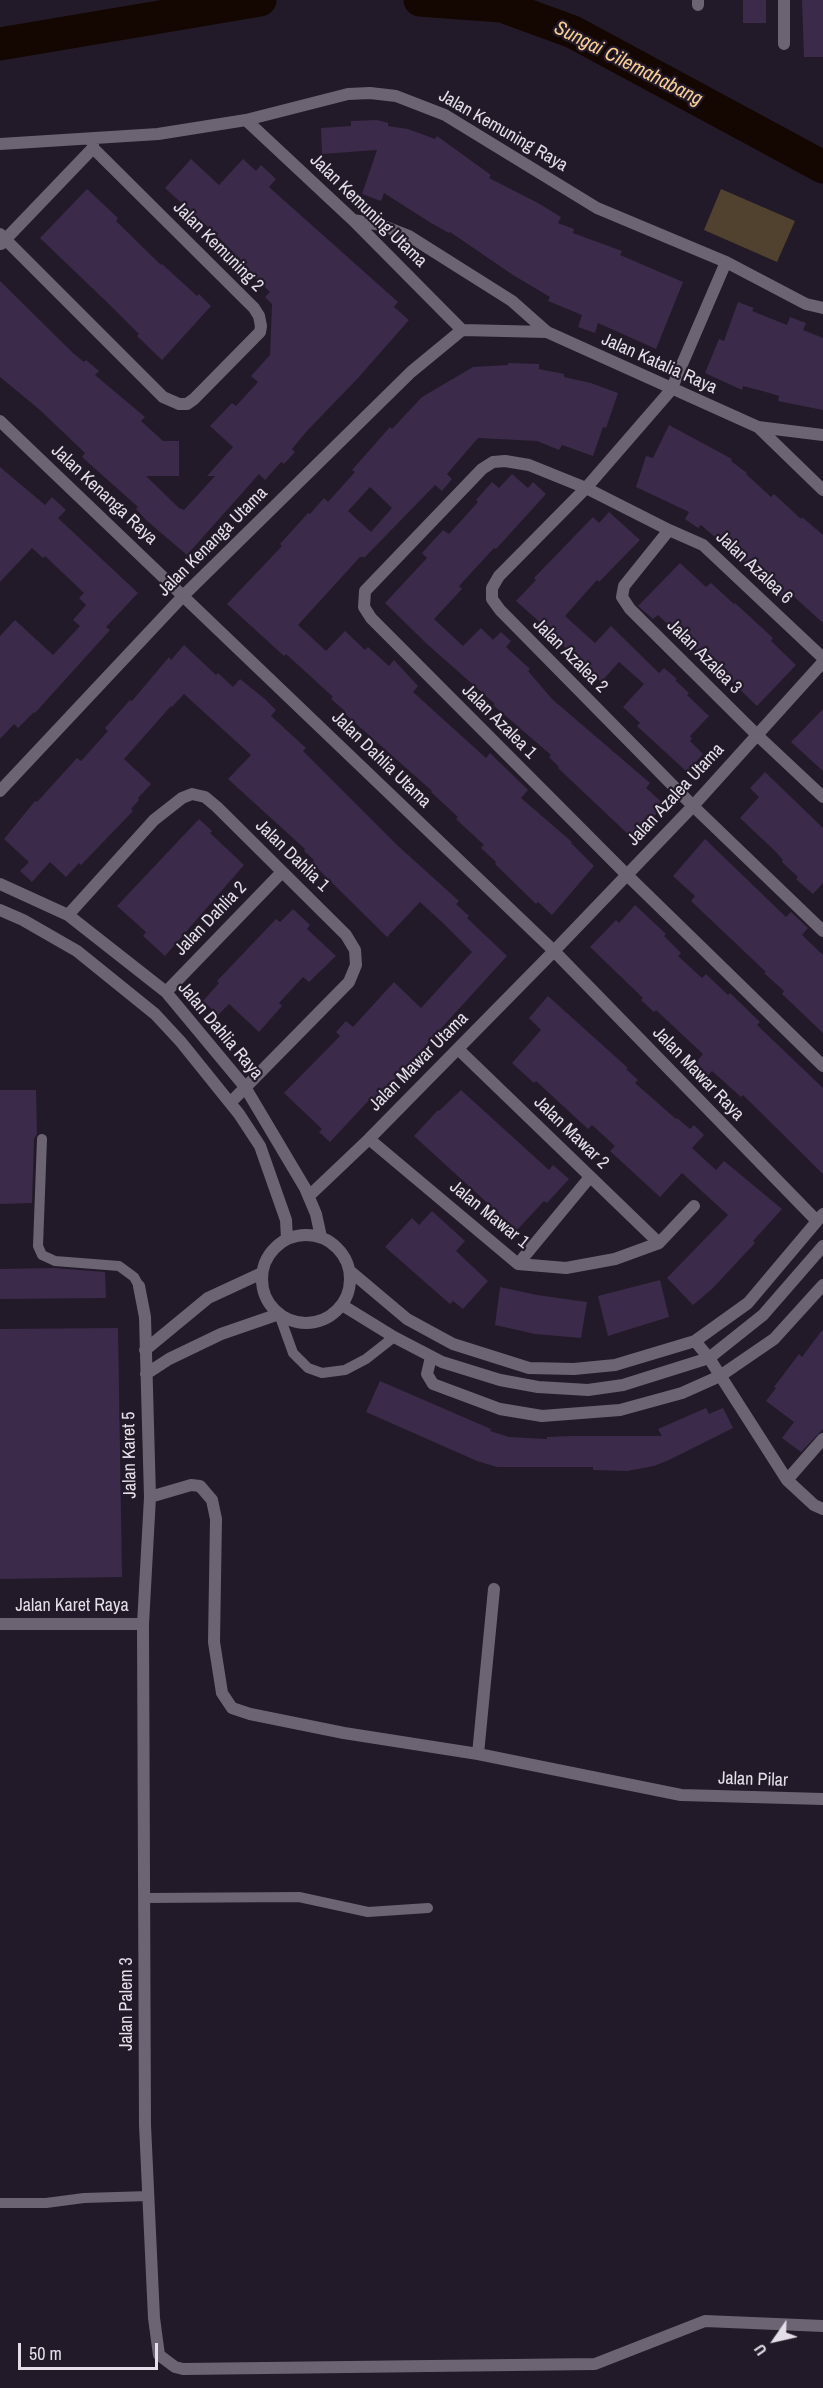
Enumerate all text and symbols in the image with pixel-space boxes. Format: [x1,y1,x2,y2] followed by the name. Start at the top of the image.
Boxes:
[550,16,706,112] water label: Sungai Cilemahabang
[435,85,571,177] street label: Jalan Kemuning Raya
[305,150,431,272] street label: Jalan Kemuning Utama
[168,197,268,297] street label: Jalan Kemuning 2
[598,329,720,399] street label: Jalan Katalia Raya
[47,440,161,550] street label: Jalan Kenanga Raya
[154,483,272,601] street label: Jalan Kenanga Utama
[711,527,797,609] street label: Jalan Azalea 6
[528,614,612,698] street label: Jalan Azalea 2
[662,615,746,699] street label: Jalan Azalea 3
[457,680,541,764] street label: Jalan Azalea 1
[327,707,435,813] street label: Jalan Dahlia Utama
[623,739,729,851] street label: Jalan Azalea Utama
[251,815,333,897] street label: Jalan Dahlia 1
[170,878,252,960] street label: Jalan Dahlia 2
[173,978,267,1084] street label: Jalan Dahlia Raya
[365,1008,473,1116] street label: Jalan Mawar Utama
[648,1023,748,1125] street label: Jalan Mawar Raya
[529,1092,613,1174] street label: Jalan Mawar 2
[445,1176,533,1254] street label: Jalan Mawar 1
[118,1411,142,1499] street label: Jalan Karet 5
[15,1595,129,1617] street label: Jalan Karet Raya
[718,1768,788,1792] street label: Jalan Pilar
[116,1957,138,2051] street label: Jalan Palem 3
[745,2310,805,2370] north arrow
[21,2331,160,2369] scale bar
[748,2340,772,2360] text: U
[29,2341,62,2366] text: 50 m

